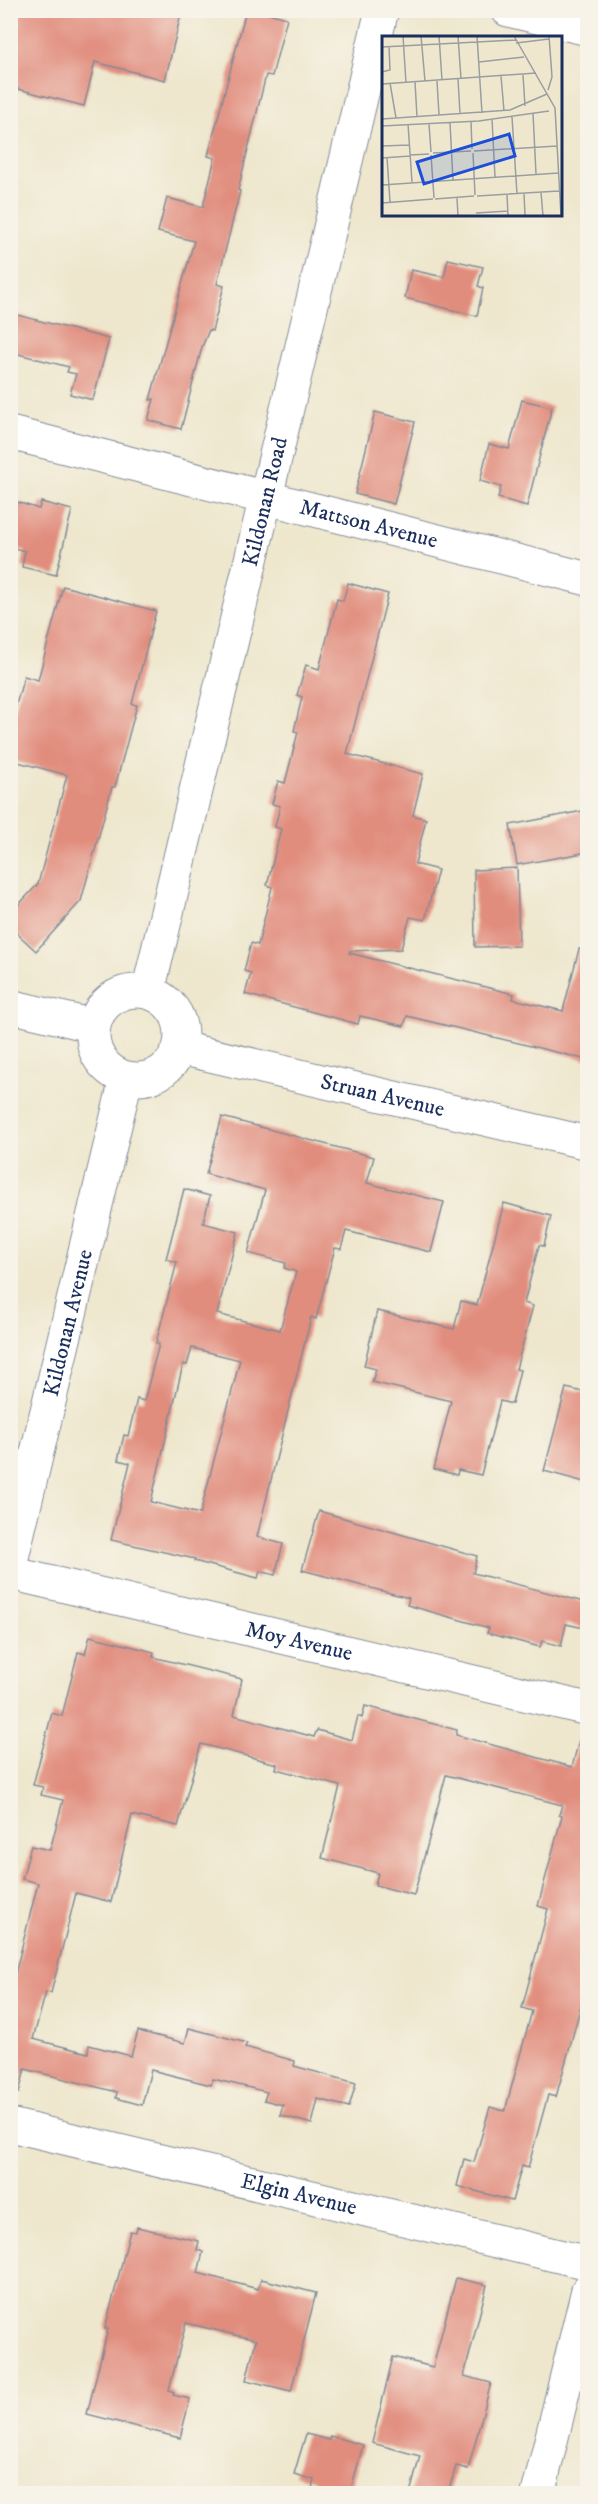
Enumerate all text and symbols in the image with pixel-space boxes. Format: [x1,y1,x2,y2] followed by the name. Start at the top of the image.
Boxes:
[382,36,562,216] inset map
[236,434,293,569] street label: Kildonan Road
[297,493,441,554] street label: Mattson Avenue
[318,1068,447,1123] street label: Struan Avenue
[37,1247,98,1399] street label: Kildonan Avenue
[243,1615,355,1667] street label: Moy Avenue
[238,2167,360,2221] street label: Elgin Avenue

